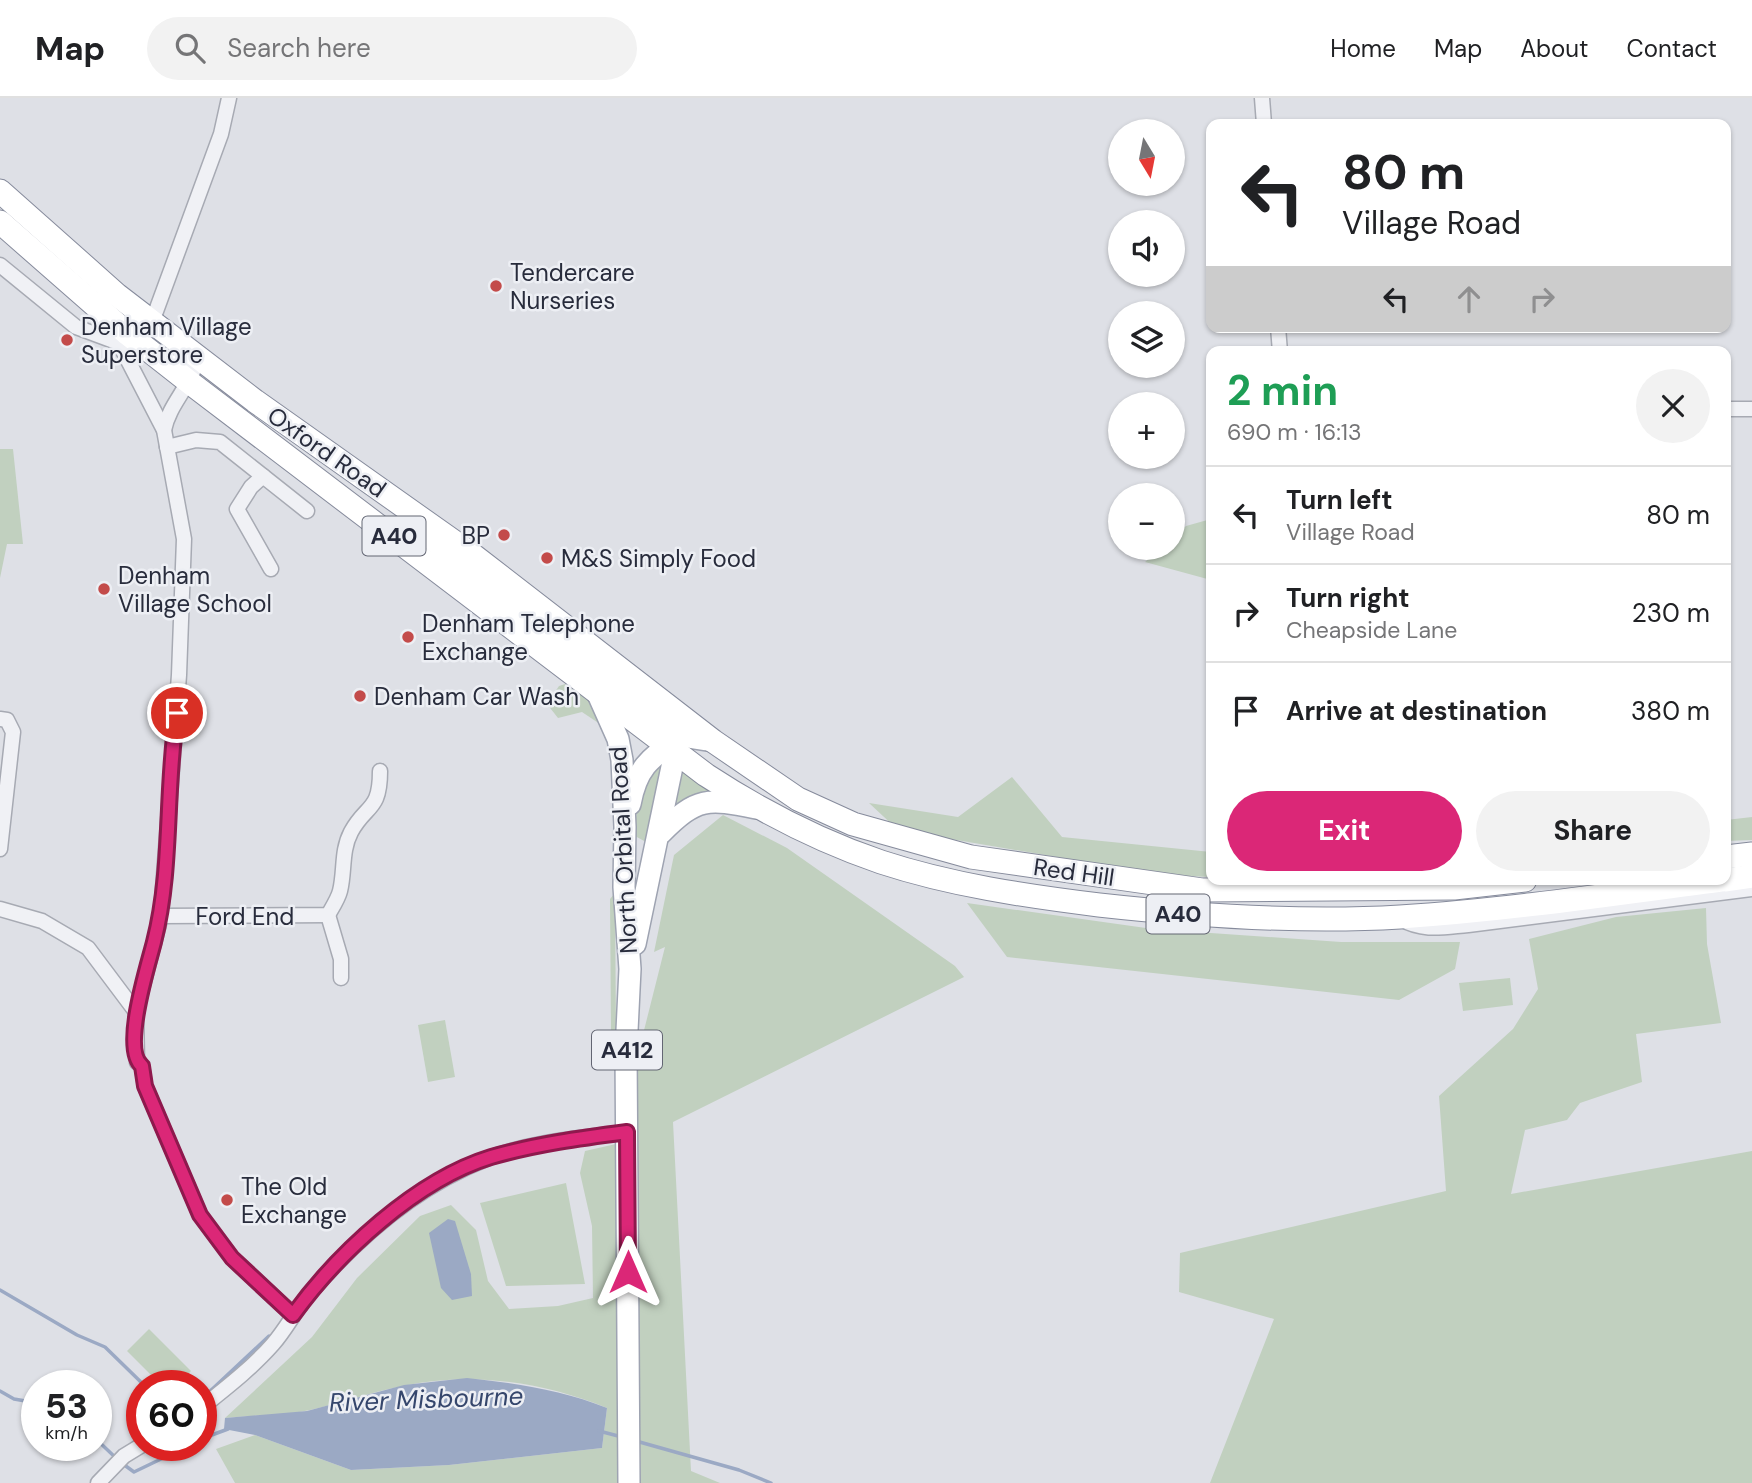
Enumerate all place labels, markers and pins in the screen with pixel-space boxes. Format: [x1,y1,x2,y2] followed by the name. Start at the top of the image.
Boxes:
[510,257,635,316] place label: Tendercare Nurseries
[488,278,504,294] marker: Tendercare Nurseries
[81,311,252,370] place label: Denham Village Superstore
[59,332,75,348] marker: Denham Village Superstore
[462,520,490,551] place label: BP
[496,527,512,543] marker: BP
[561,543,756,574] place label: M&S Simply Food
[539,550,555,566] marker: M&S Simply Food
[118,560,272,619] place label: Denham Village School
[96,581,112,597] marker: Denham Village School
[422,608,635,667] place label: Denham Telephone Exchange
[400,629,416,645] marker: Denham Telephone Exchange
[374,681,579,712] place label: Denham Car Wash
[147,683,207,743] pin
[352,688,368,704] marker: Denham Car Wash
[241,1171,347,1230] place label: The Old Exchange
[219,1192,235,1208] marker: The Old Exchange

